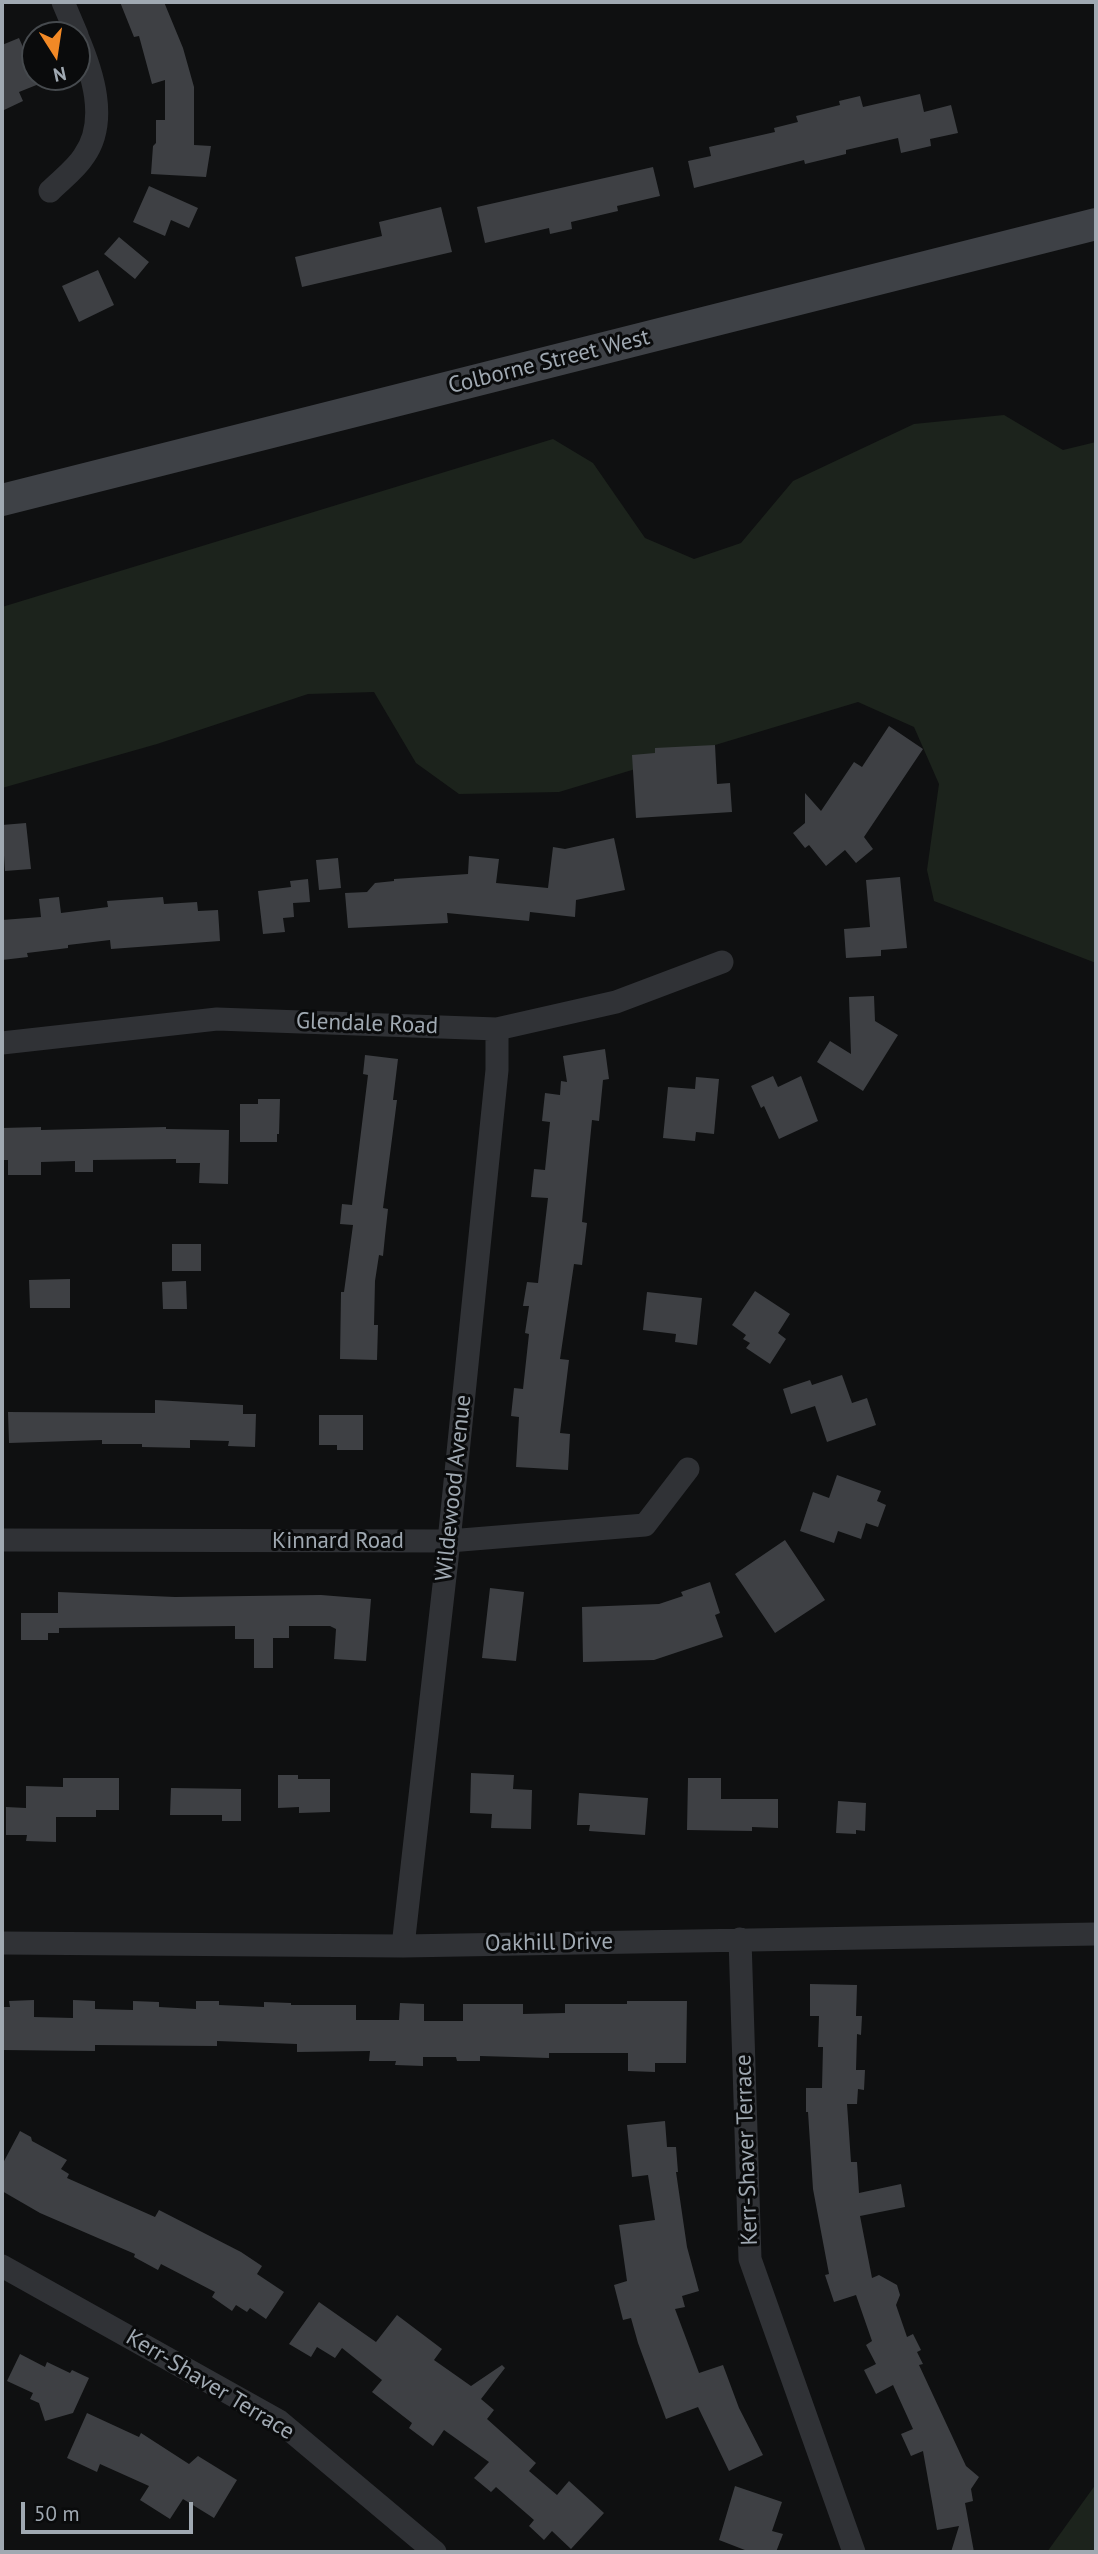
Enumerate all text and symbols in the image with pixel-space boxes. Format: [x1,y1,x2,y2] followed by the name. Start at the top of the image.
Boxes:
[21,21,91,91] north arrow
[51,62,69,88] text: N
[445,324,653,400] street label: Colborne Street West
[296,1008,438,1040] street label: Glendale Road
[430,1393,478,1583] street label: Wildewood Avenue
[272,1527,404,1555] street label: Kinnard Road
[485,1928,613,1958] street label: Oakhill Drive
[730,2054,764,2246] street label: Kerr-Shaver Terrace
[121,2324,299,2446] street label: Kerr-Shaver Terrace
[24,2488,196,2532] scale bar
[34,2500,80,2527] text: 50 m

